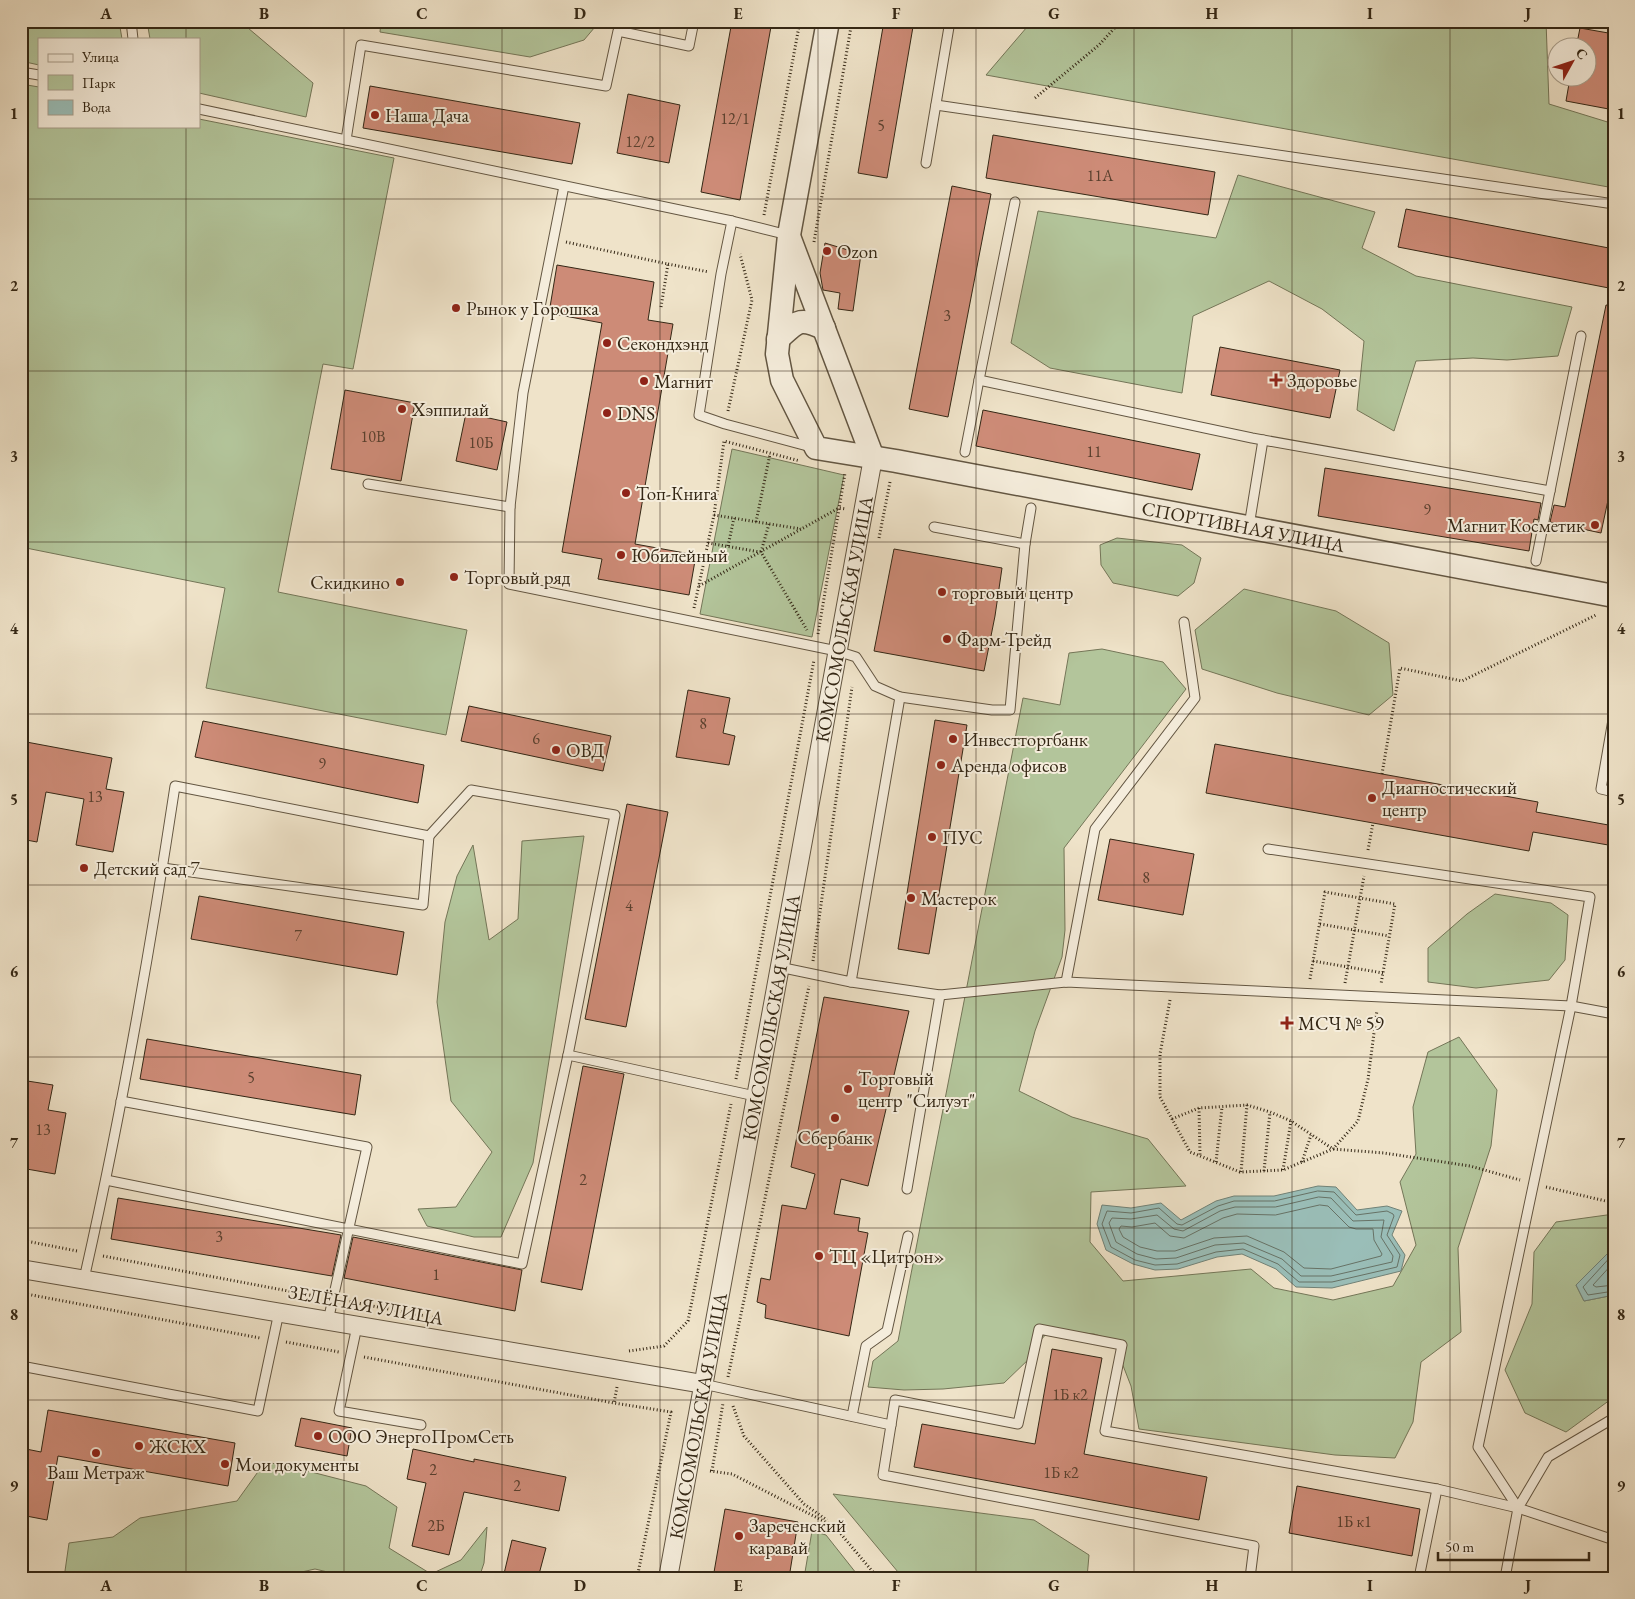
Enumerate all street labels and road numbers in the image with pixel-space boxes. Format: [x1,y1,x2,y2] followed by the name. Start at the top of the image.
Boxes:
[809,493,879,744] street label: КОМСОМОЛЬСКАЯ УЛИЦА
[1140,495,1348,558] street label: СПОРТИВНАЯ УЛИЦА
[736,891,806,1143] street label: КОМСОМОЛЬСКАЯ УЛИЦА
[286,1279,446,1331] street label: ЗЕЛЁНАЯ УЛИЦА
[663,1290,733,1541] street label: КОМСОМОЛЬСКАЯ УЛИЦА

